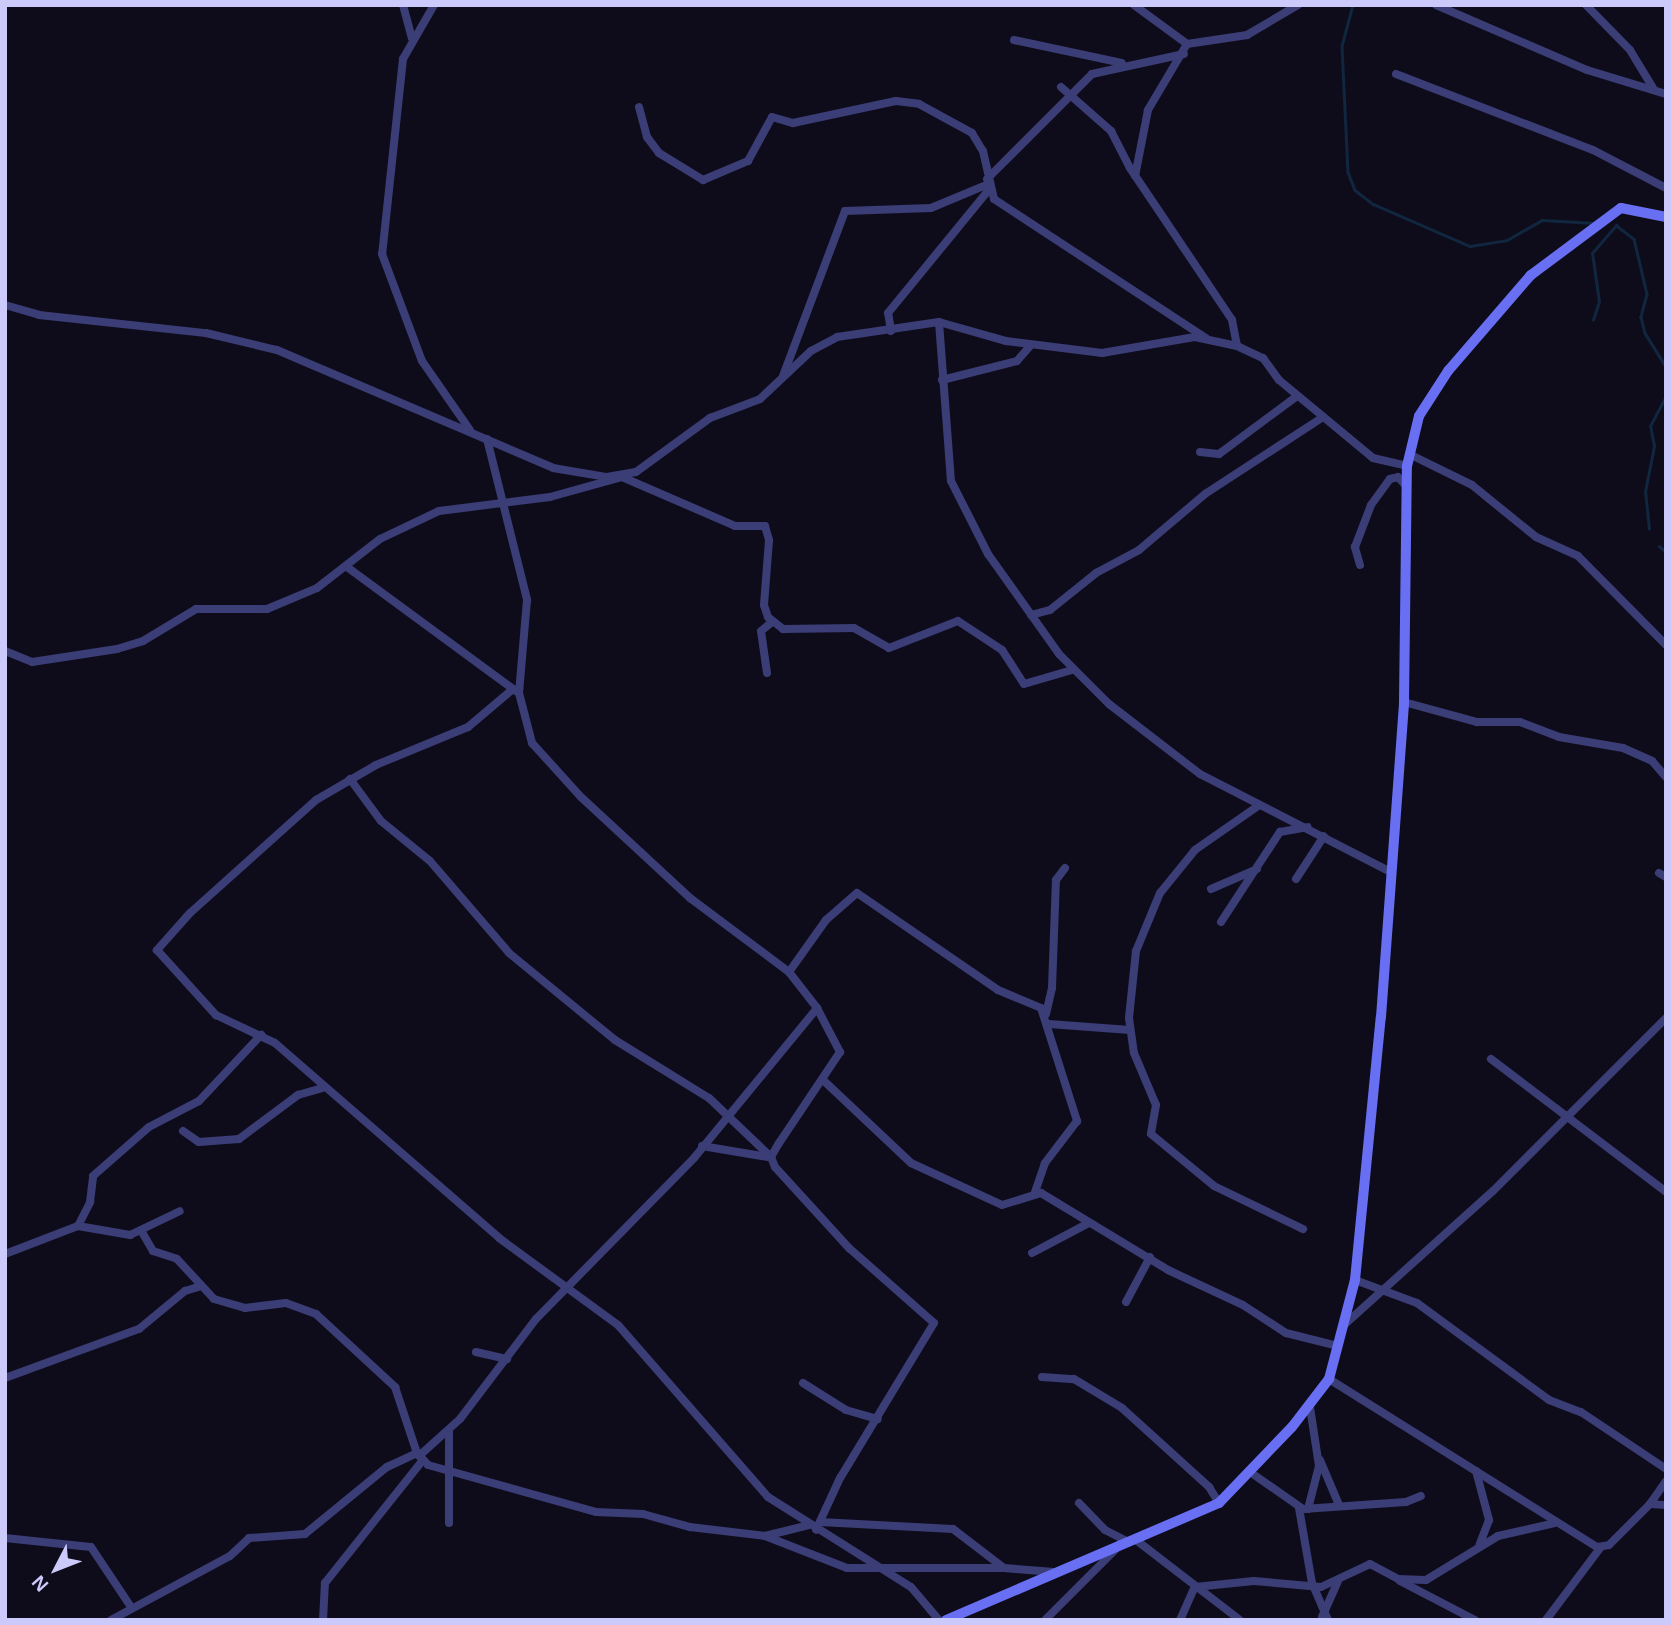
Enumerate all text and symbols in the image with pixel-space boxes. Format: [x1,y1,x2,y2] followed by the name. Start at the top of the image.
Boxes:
[21,1534,91,1604] north arrow
[28,1571,52,1596] text: N

